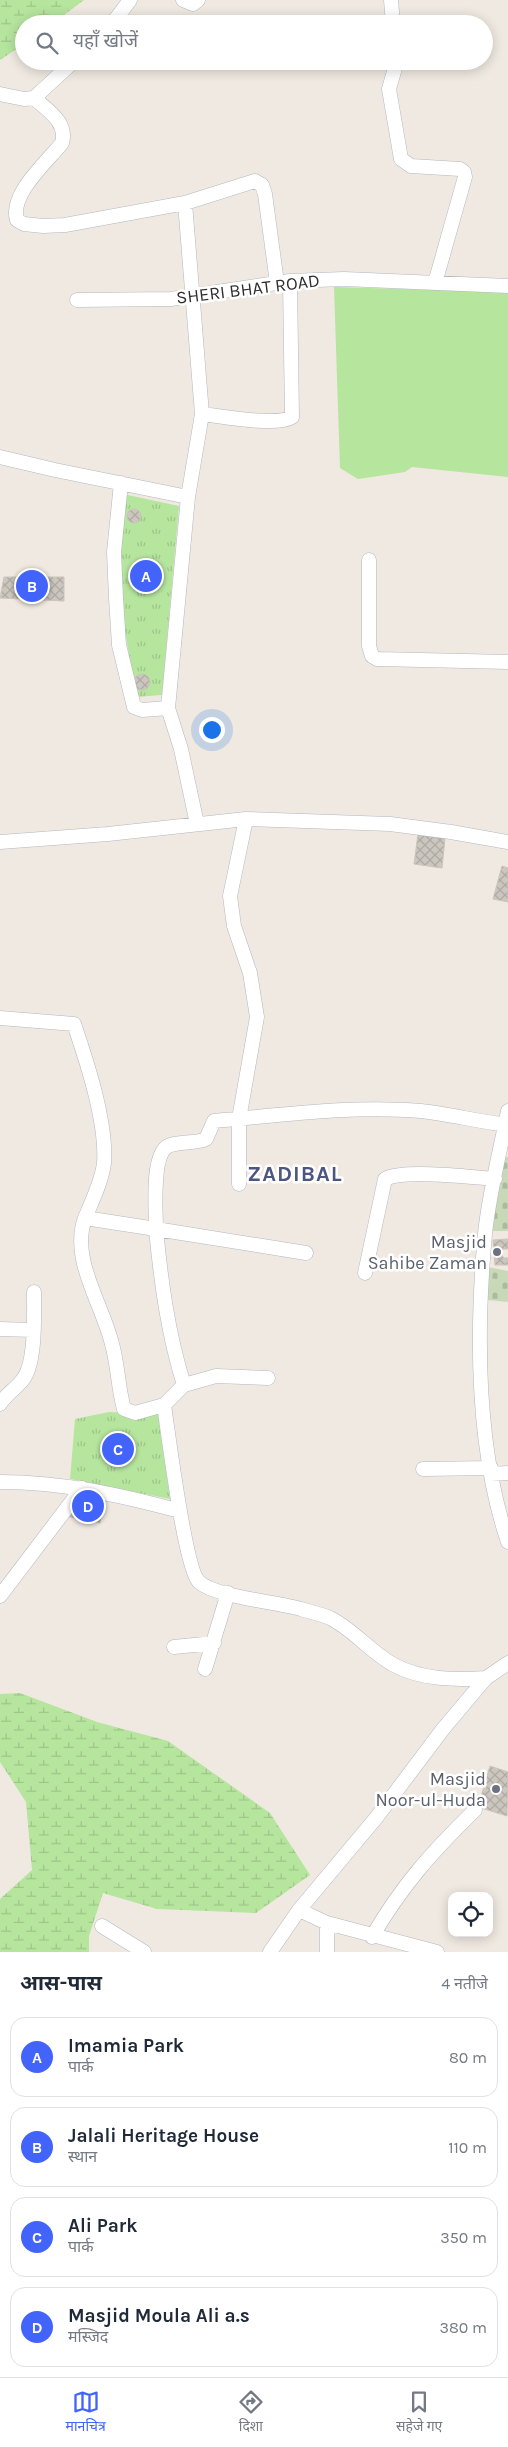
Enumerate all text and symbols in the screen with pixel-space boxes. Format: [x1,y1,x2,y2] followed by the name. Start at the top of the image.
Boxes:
[15,15,493,70] search box
[33,29,61,57] icon: search
[73,30,138,52] text: यहाँ खोजें
[175,269,321,309] street label: SHERI BHAT ROAD
[130,557,162,595] pin: A
[16,567,48,605] pin: B
[199,717,225,743] your location
[247,1161,343,1187] district label: ZADIBAL
[368,1231,487,1274] place label: Masjid Sahibe Zaman
[491,1246,503,1258] marker: Masjid Sahibe Zaman
[102,1430,134,1468] pin: C
[72,1487,104,1525] pin: D
[376,1768,486,1811] place label: Masjid Noor-ul-Huda
[490,1783,502,1795] marker: Masjid Noor-ul-Huda
[448,1892,493,1937] map controls
[448,1892,493,1937] button: locate
[20,1971,102,1995] text: आस-पास
[441,1974,488,1993] text: 4 नतीजे
[68,2035,184,2057] text: Imamia Park
[32,2048,42,2067] text: A
[449,2048,487,2067] text: 80 m
[68,2057,94,2076] text: पार्क
[68,2125,259,2147] text: Jalali Heritage House
[32,2138,42,2157] text: B
[448,2138,487,2157] text: 110 m
[68,2147,97,2166] text: स्थान
[68,2215,138,2237] text: Ali Park
[32,2228,42,2247] text: C
[440,2228,487,2247] text: 350 m
[68,2237,94,2256] text: पार्क
[68,2305,250,2327] text: Masjid Moula Ali a.s
[32,2318,42,2337] text: D
[439,2318,487,2337] text: 380 m
[68,2327,108,2346] text: मस्जिद
[66,2388,106,2437] tab: मानचित्र
[237,2388,265,2437] tab: दिशा
[396,2388,442,2437] tab: सहेजे गए

